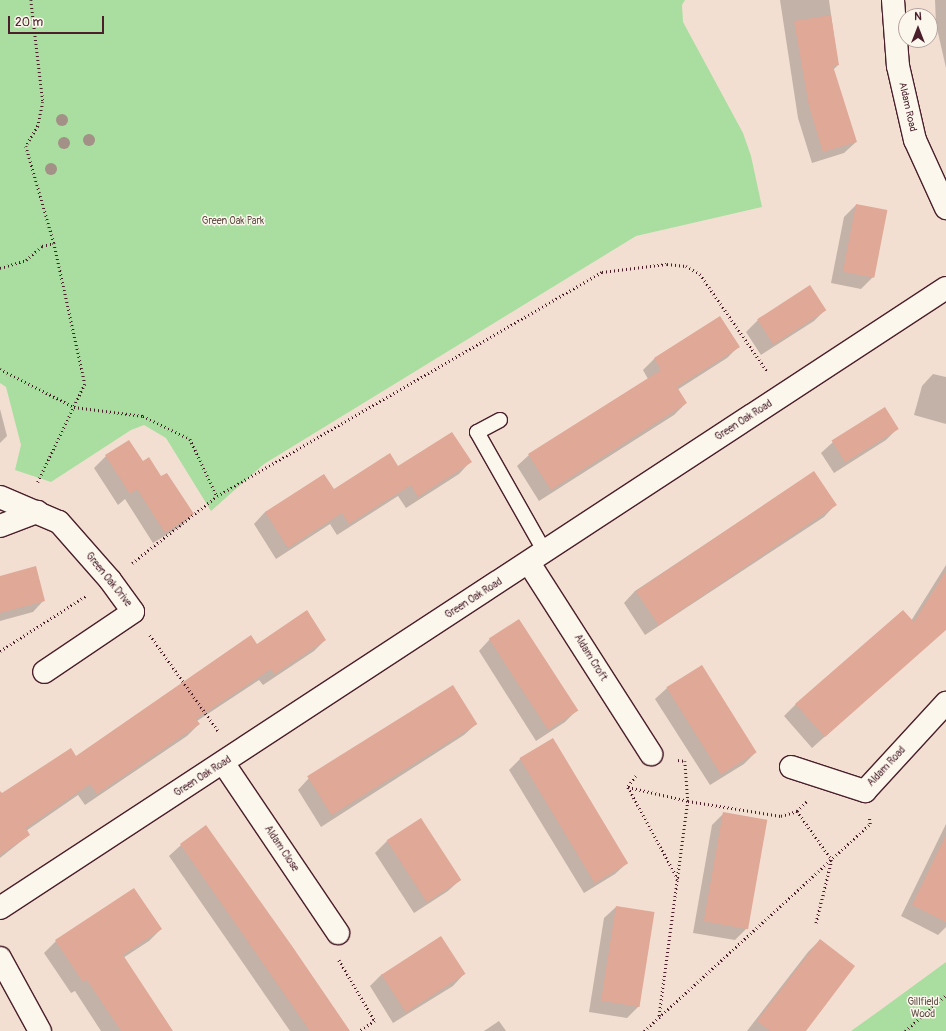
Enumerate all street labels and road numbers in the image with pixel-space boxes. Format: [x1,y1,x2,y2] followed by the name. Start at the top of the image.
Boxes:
[896,81,918,133] street label: Aldam Road
[713,398,775,444] street label: Green Oak Road
[83,551,133,609] street label: Green Oak Drive
[443,576,505,622] street label: Green Oak Road
[571,633,609,683] street label: Aldam Croft
[866,745,908,789] street label: Aldam Road
[172,754,234,800] street label: Green Oak Road
[261,824,301,874] street label: Aldam Close

